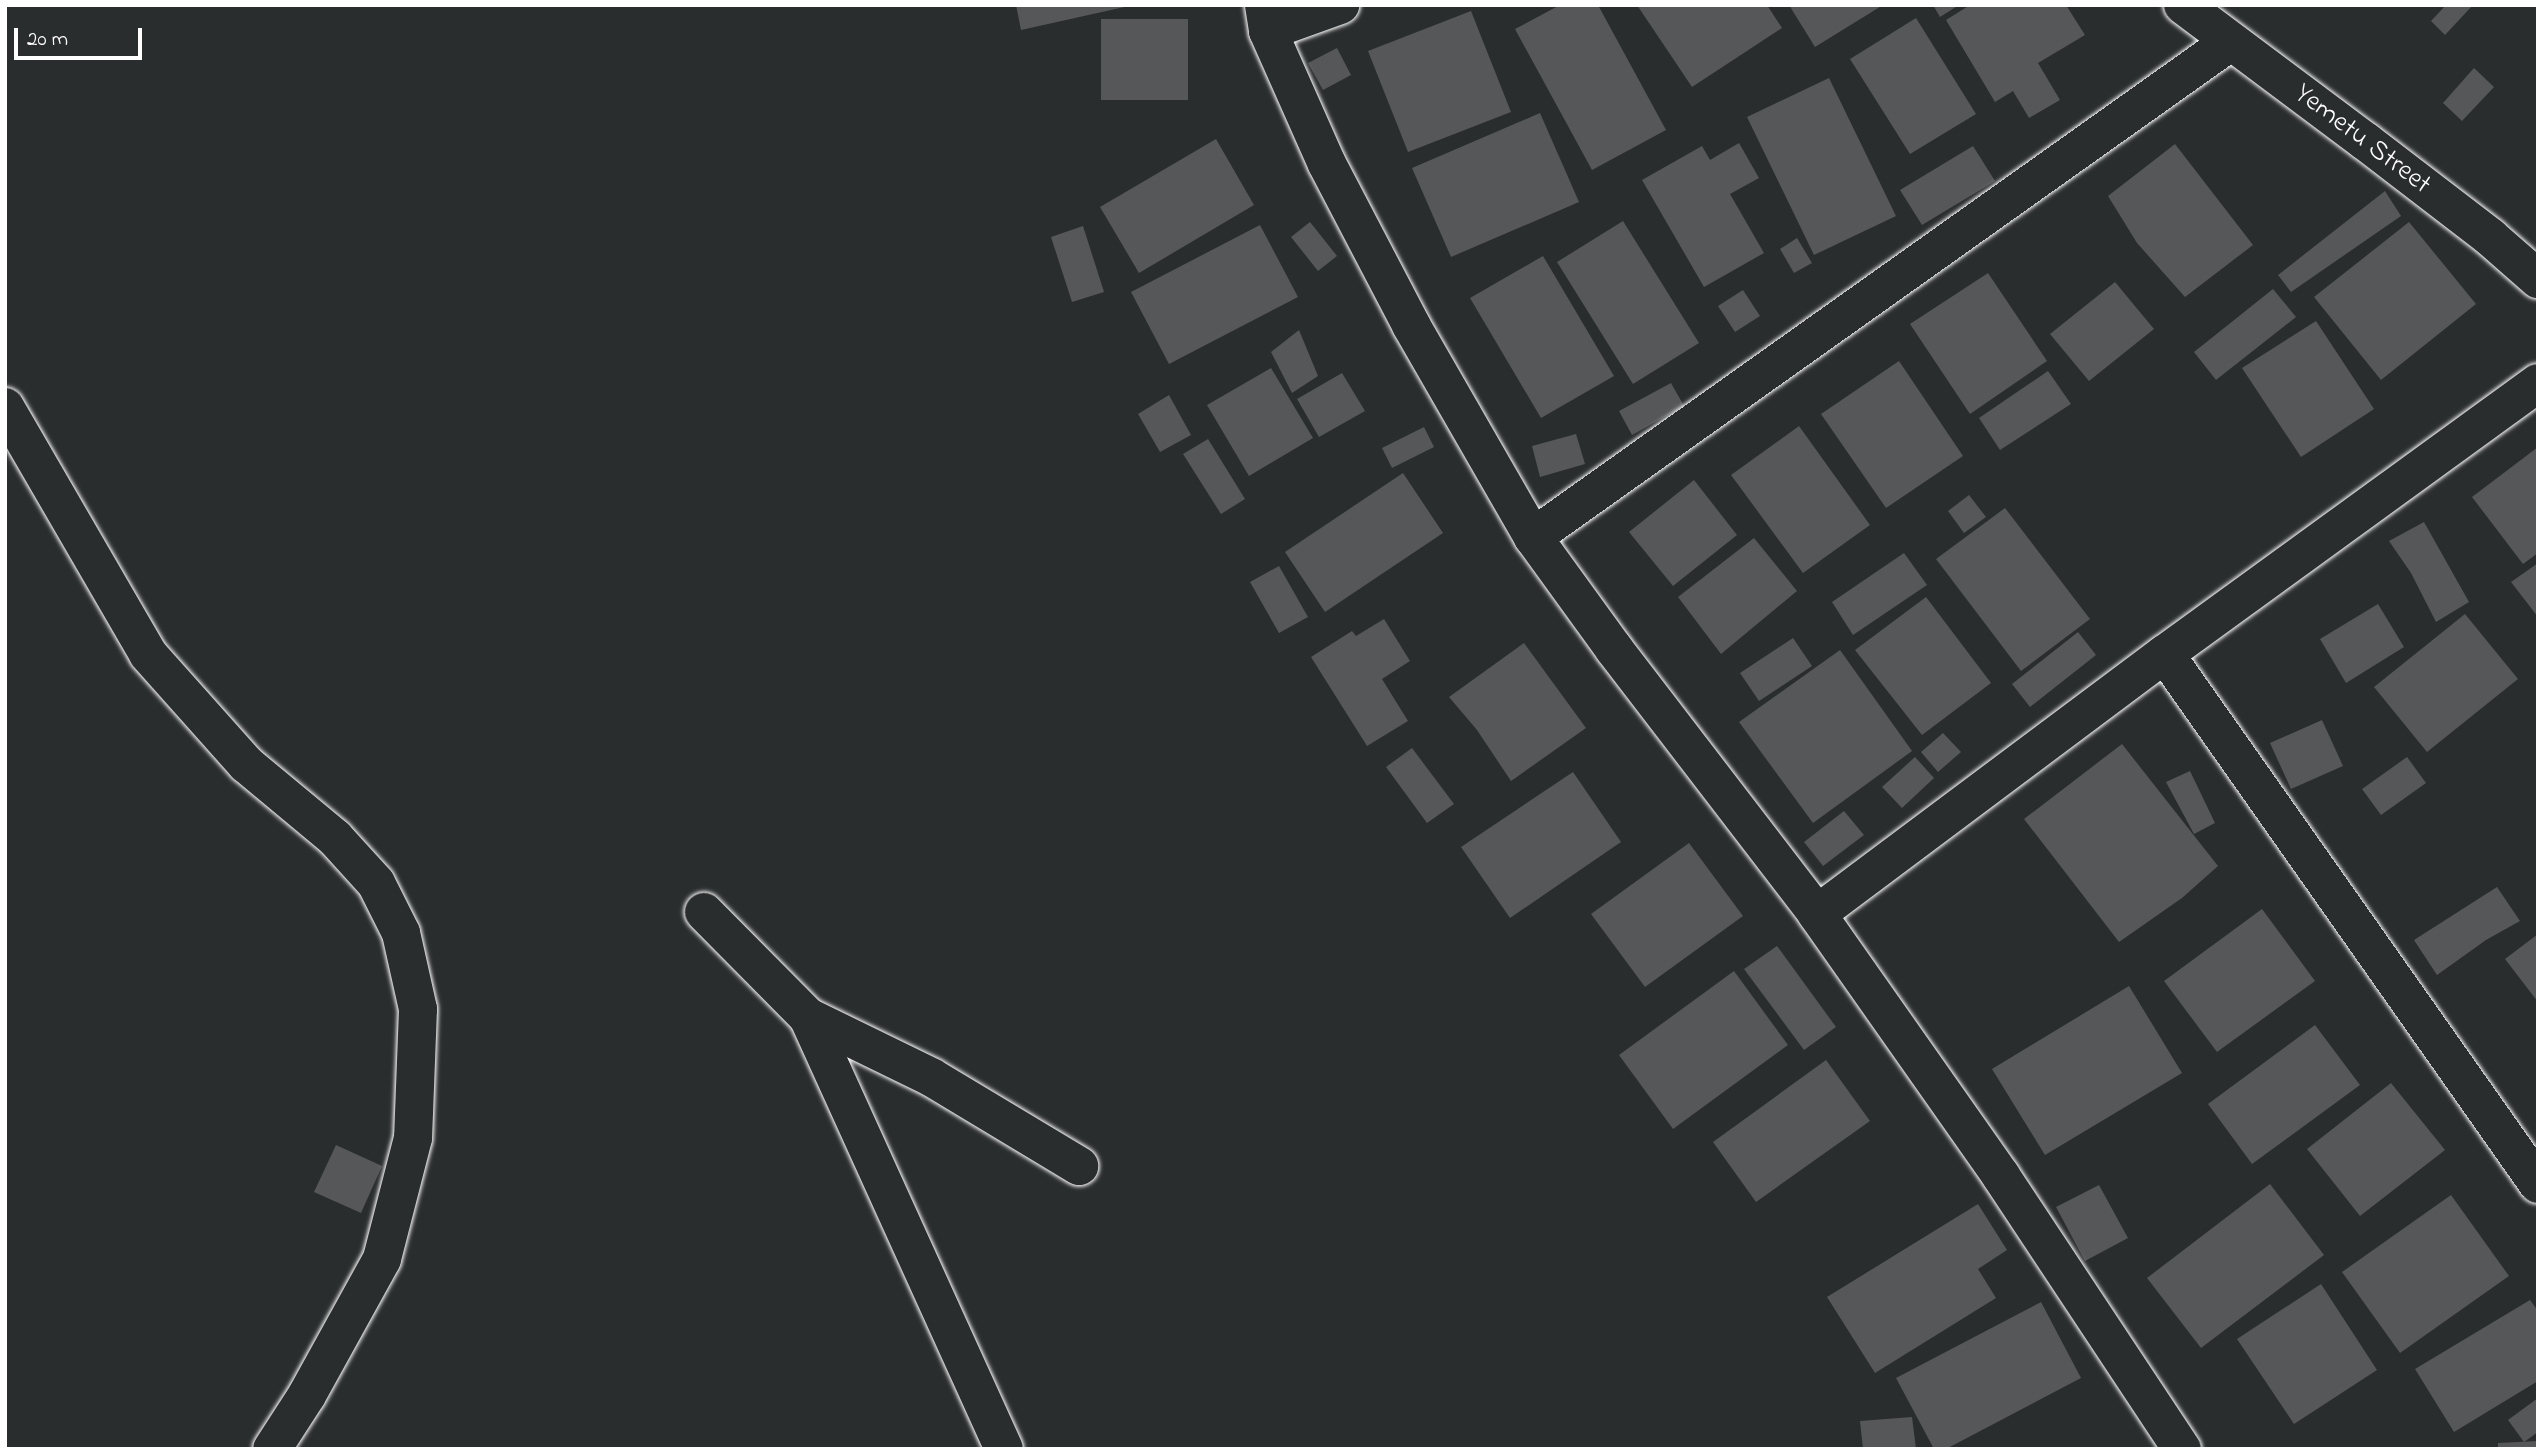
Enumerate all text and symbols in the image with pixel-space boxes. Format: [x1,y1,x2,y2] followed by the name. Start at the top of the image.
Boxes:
[18,14,145,58] scale bar
[27,25,68,55] text: 20 m
[2287,78,2437,202] street label: Yemetu Street

